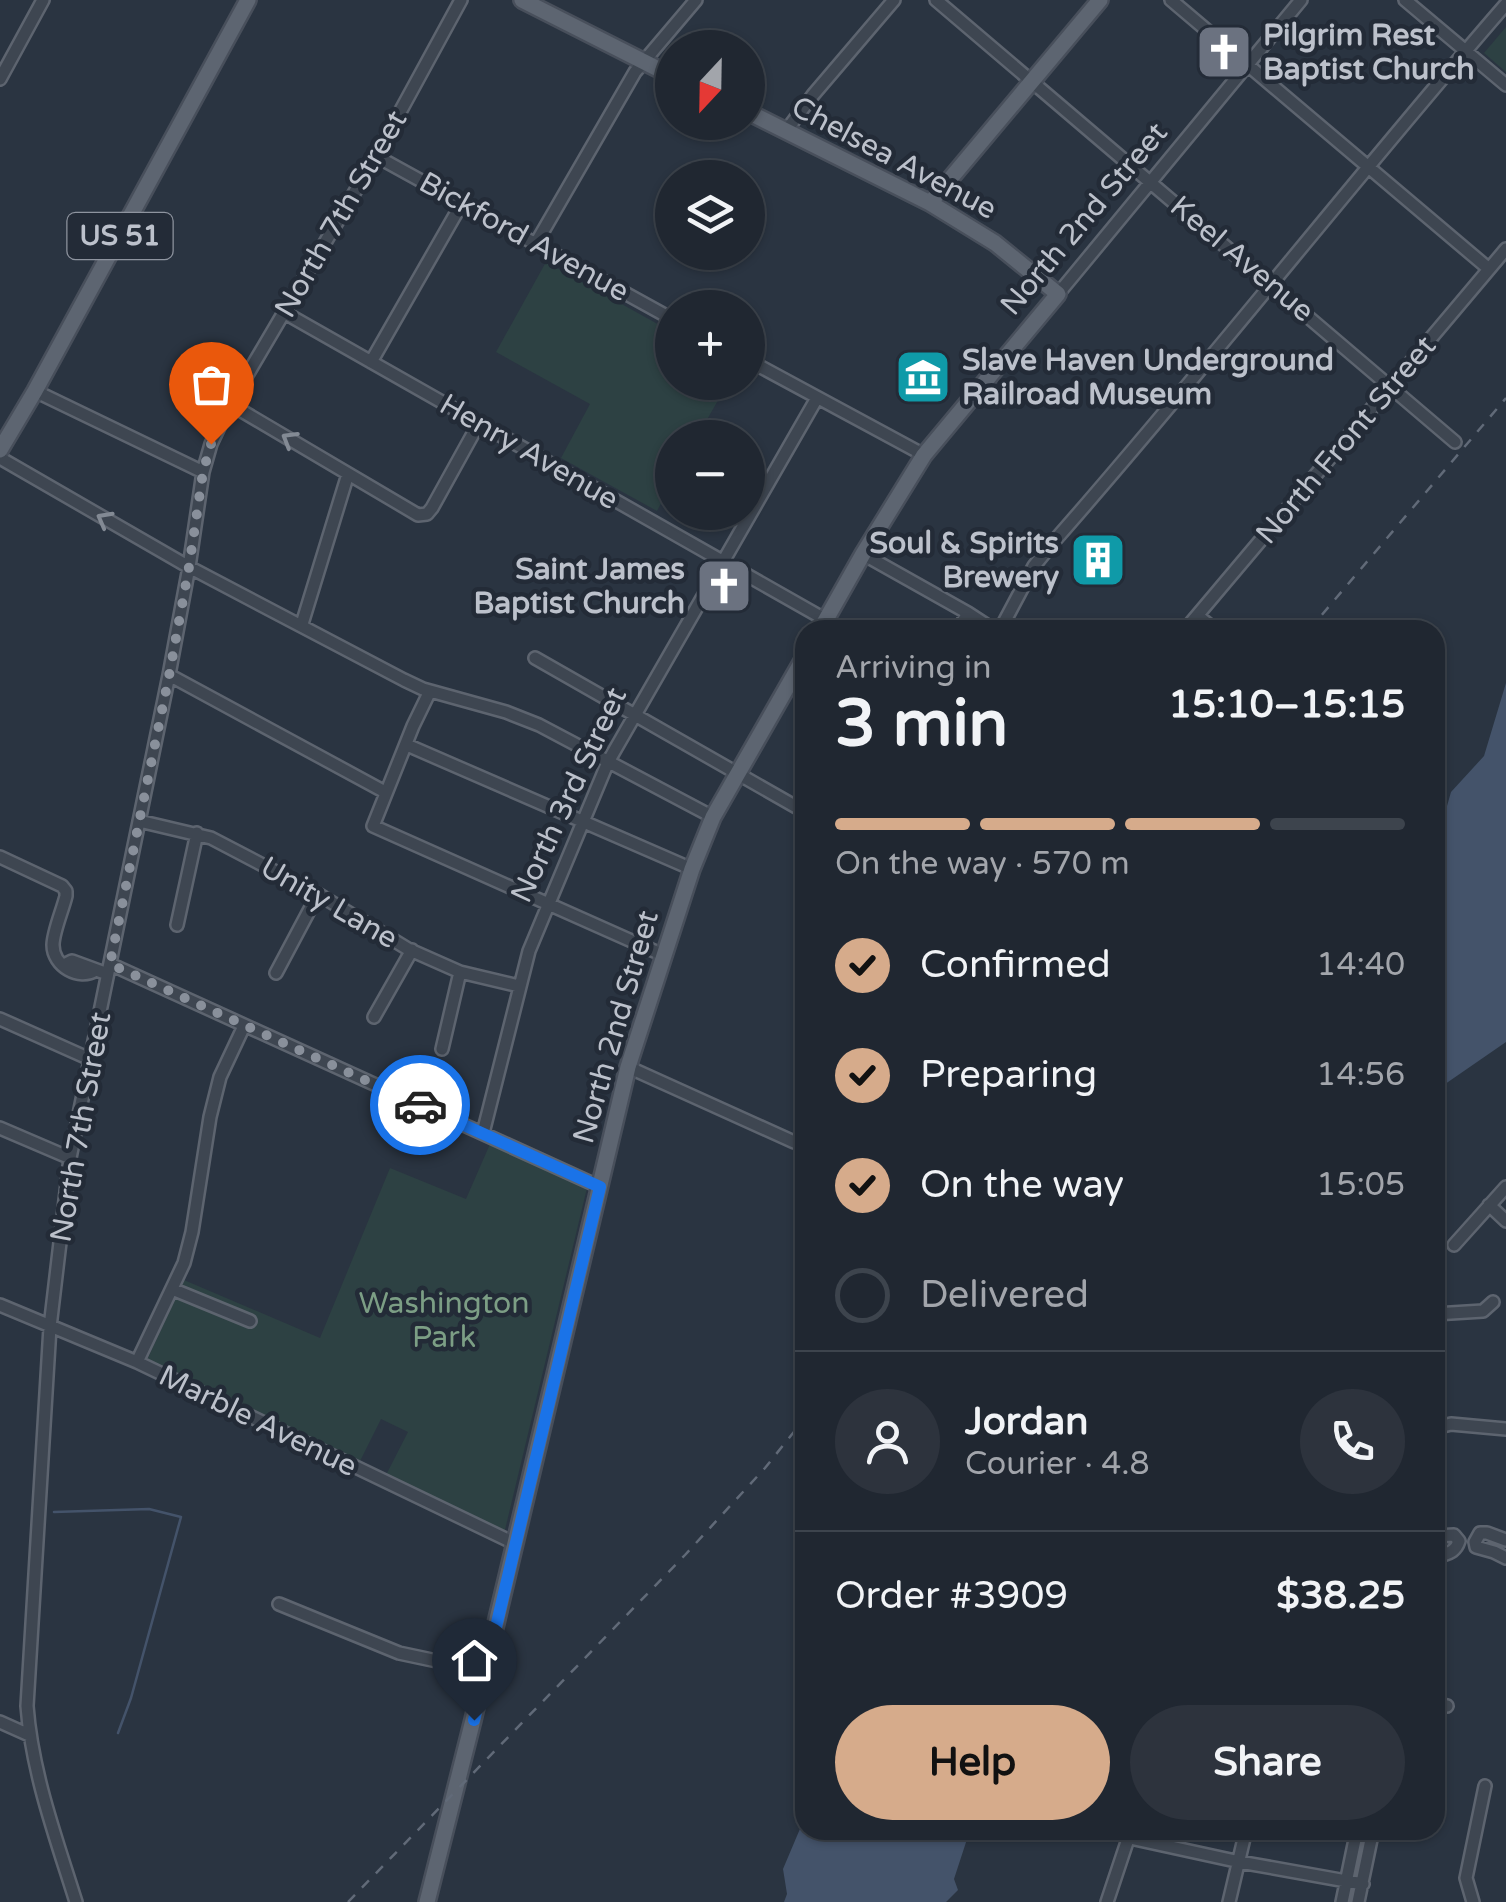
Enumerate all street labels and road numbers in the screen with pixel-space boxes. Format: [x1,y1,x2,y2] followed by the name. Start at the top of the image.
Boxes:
[785,88,1003,228] street label: Chelsea Avenue
[267,104,415,324] street label: North 7th Street
[993,115,1175,323] street label: North 2nd Street
[413,164,635,310] street label: Bickford Avenue
[1162,188,1322,330] street label: Keel Avenue
[68,213,172,259] road number: US 51
[1248,328,1444,552] street label: North Front Street
[433,386,625,518] street label: Henry Avenue
[503,681,635,909] street label: North 3rd Street
[254,849,404,957] street label: Unity Lane
[565,906,667,1148] street label: North 2nd Street
[43,1009,119,1245] street label: North 7th Street
[153,1357,363,1485] street label: Marble Avenue

